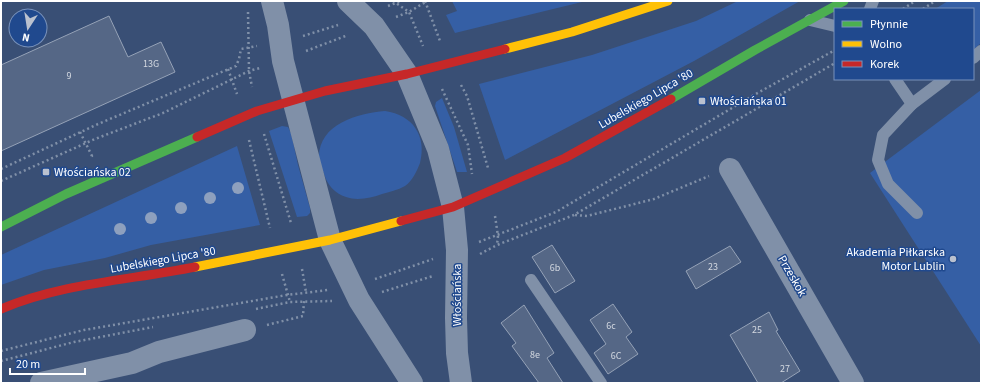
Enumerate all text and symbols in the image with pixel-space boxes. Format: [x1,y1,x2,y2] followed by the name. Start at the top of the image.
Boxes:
[8,8,48,48] north arrow
[834,8,974,80] legend
[870,16,908,33] text: Płynnie
[21,29,31,45] text: N
[870,36,902,53] text: Wolno
[870,56,899,73] text: Korek
[143,57,159,71] house number: 13G
[596,65,696,133] street label: Lubelskiego Lipca '80
[67,69,72,83] house number: 9
[710,93,787,110] place label: Włościańska 01
[697,96,707,106] marker: Włościańska 01
[54,164,131,181] place label: Włościańska 02
[41,167,51,177] marker: Włościańska 02
[109,242,217,278] street label: Lubelskiego Lipca '80
[846,244,945,275] place label: Akademia Piłkarska Motor Lublin
[773,252,811,300] street label: Przeskok
[948,254,958,264] marker: Akademia Piłkarska Motor Lublin
[708,260,718,274] house number: 23
[550,261,561,275] house number: 6b
[449,264,466,326] street label: Włościańska
[606,319,616,333] house number: 6c
[752,323,762,337] house number: 25
[530,348,540,362] house number: 8e
[611,349,622,363] house number: 6C
[10,350,85,376] scale bar
[16,356,40,373] text: 20 m
[780,362,790,376] house number: 27

